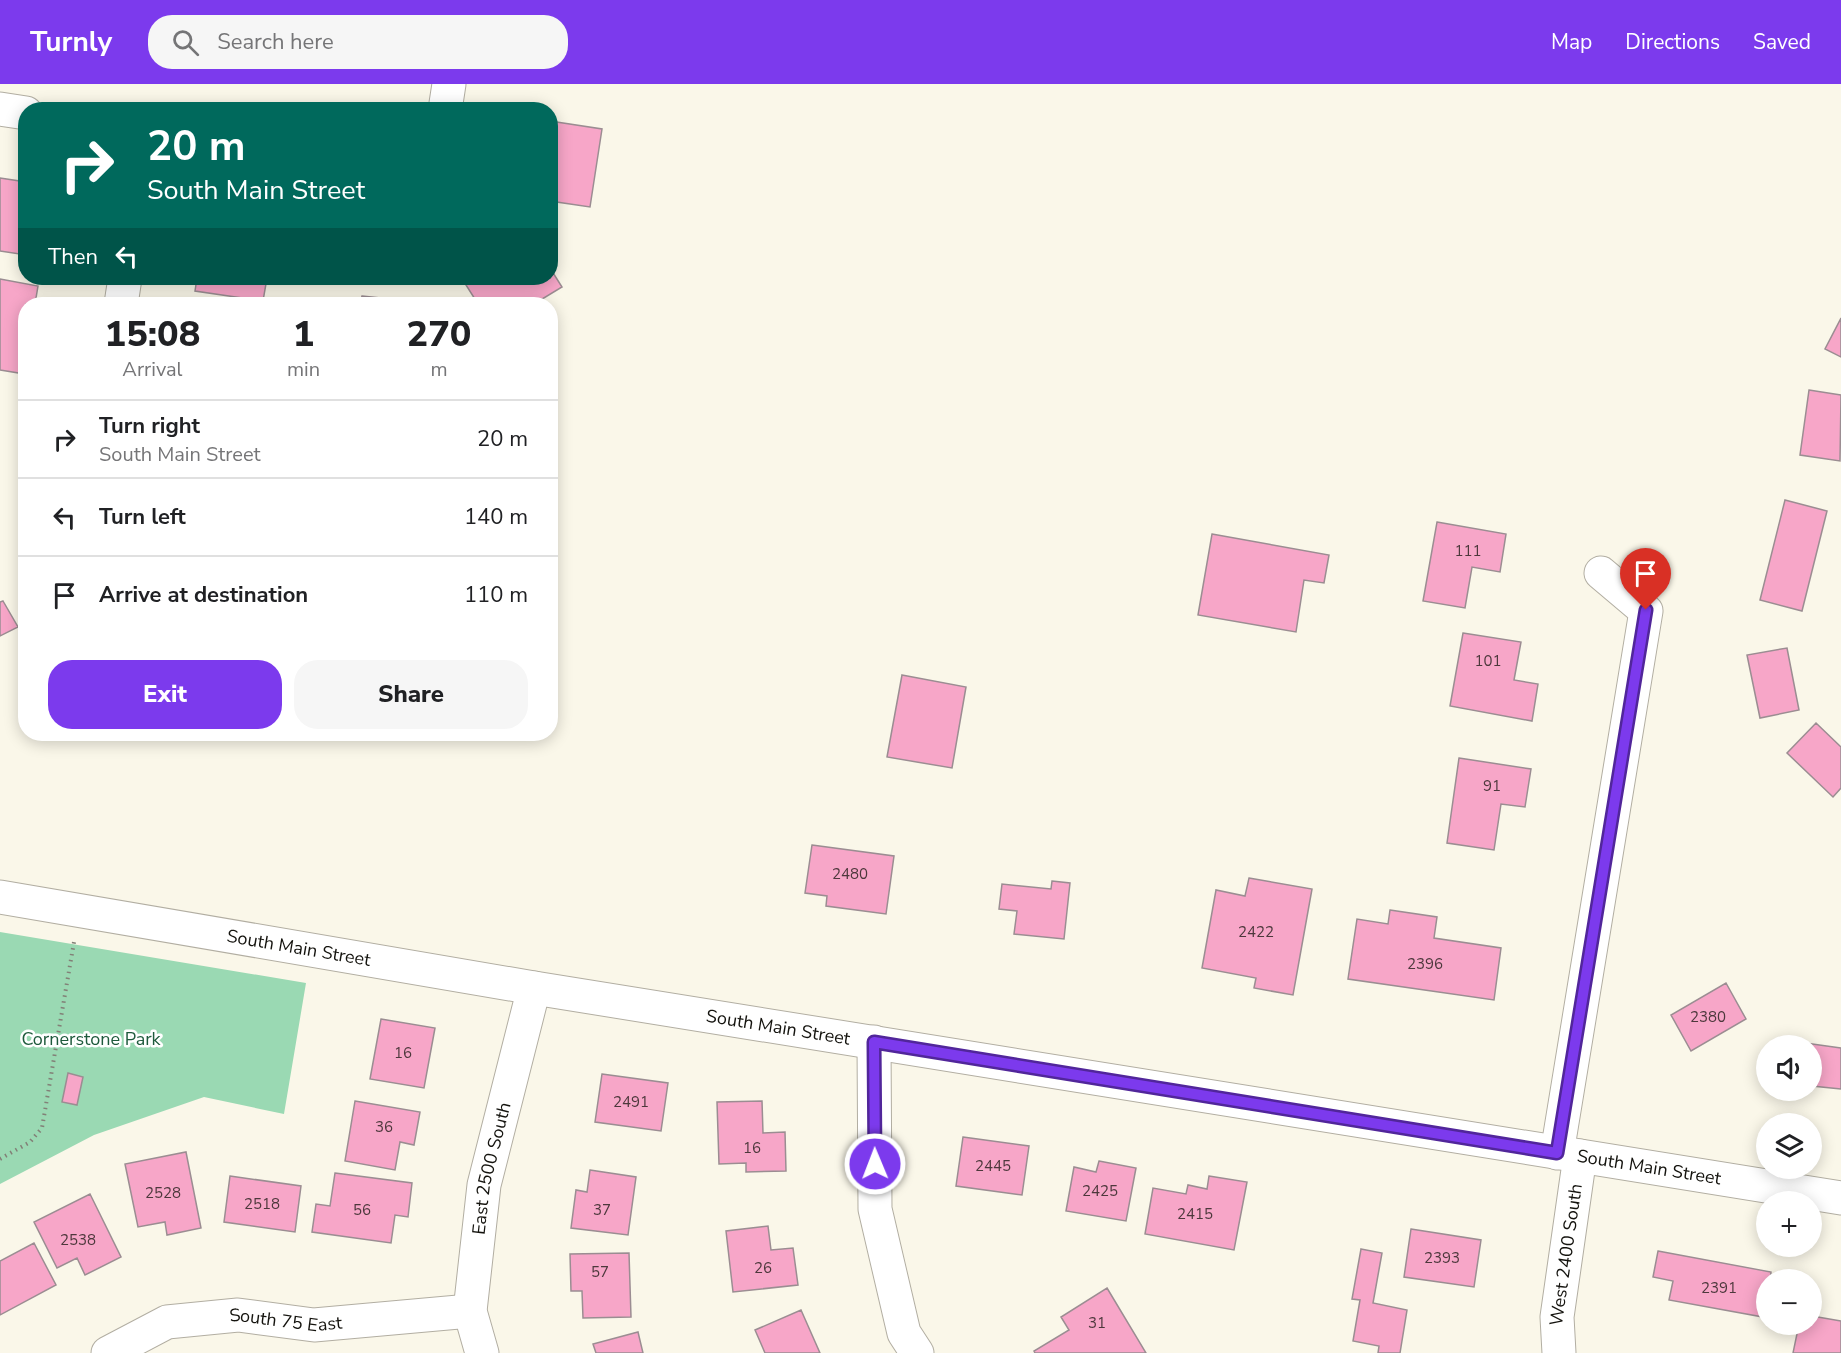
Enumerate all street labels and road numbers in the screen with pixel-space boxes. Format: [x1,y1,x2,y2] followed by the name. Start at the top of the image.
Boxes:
[225,924,373,972] street label: South Main Street
[704,1004,853,1051] street label: South Main Street
[467,1100,517,1236] street label: East 2500 South
[1575,1144,1723,1191] street label: South Main Street
[1544,1182,1588,1327] street label: West 2400 South
[228,1303,344,1337] street label: South 75 East

